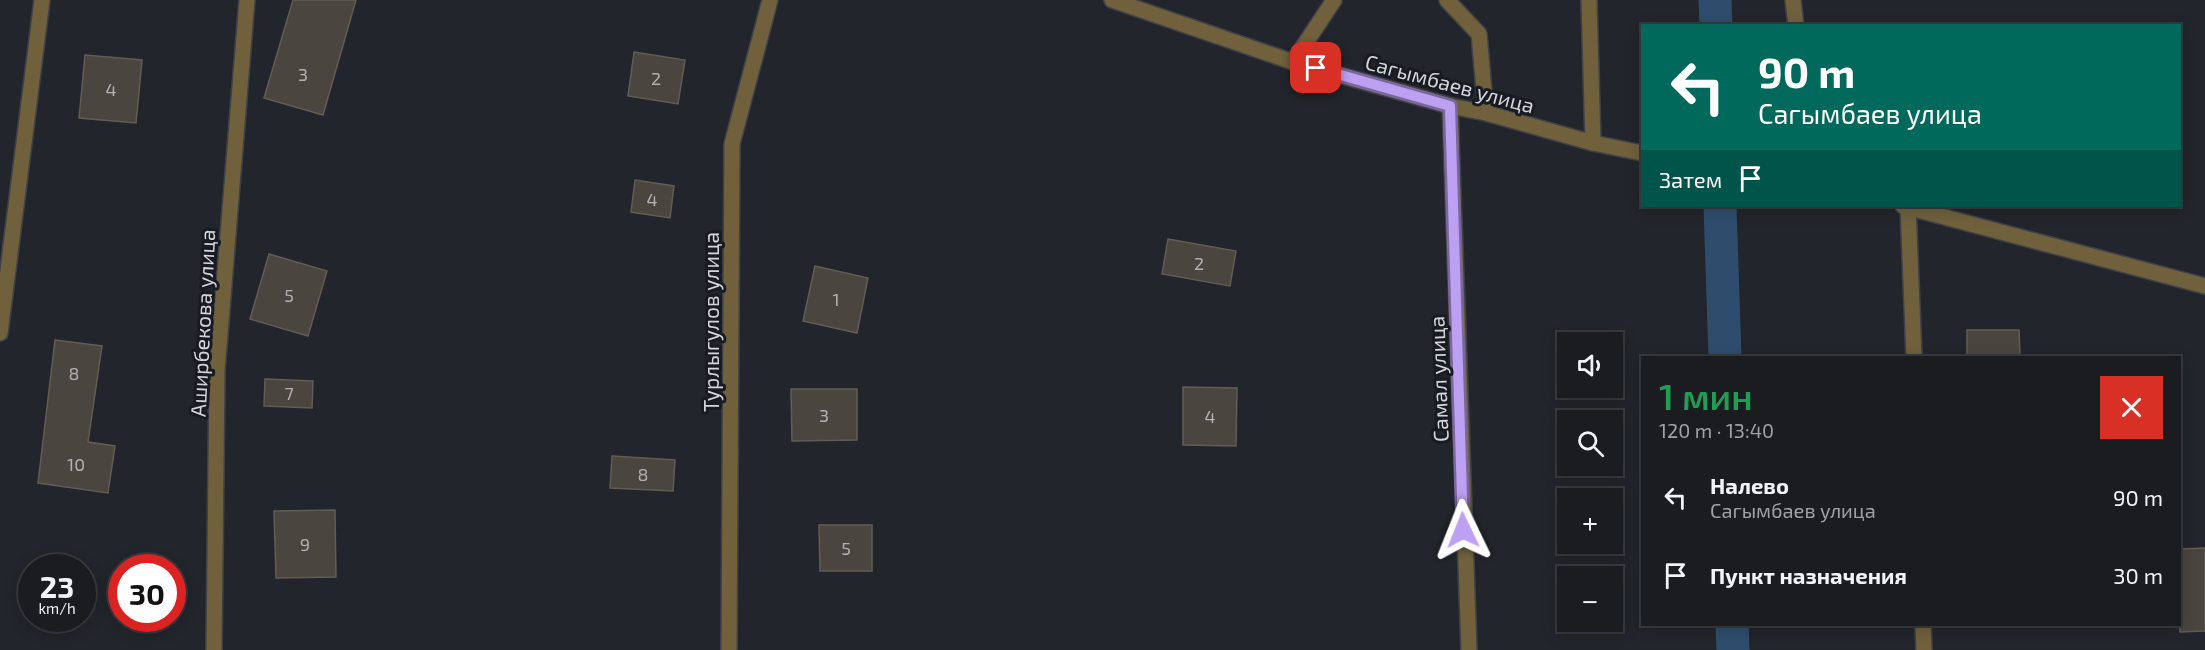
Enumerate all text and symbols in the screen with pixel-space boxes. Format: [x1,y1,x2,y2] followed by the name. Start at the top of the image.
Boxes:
[1290,42,1341,93] pin
[1758,46,1855,96] text: 90 m
[1362,48,1537,119] street label: Сагымбаев улица
[1659,48,1737,126] icon: left
[1299,51,1332,84] icon: arrive
[298,63,308,85] house number: 3
[651,67,661,89] house number: 2
[105,78,117,100] house number: 4
[1758,97,1982,129] text: Сагымбаев улица
[1734,162,1767,195] icon: arrive
[1659,166,1722,192] text: Затем
[646,188,658,210] house number: 4
[185,229,220,417] street label: Аширбекова улица
[698,232,724,412] street label: Турлыгулов улица
[1194,252,1204,274] house number: 2
[284,284,294,306] house number: 5
[832,288,840,310] house number: 1
[1423,316,1454,442] street label: Самал улица
[1557,332,1623,632] map controls
[1557,332,1623,398] button: sound
[69,362,79,384] house number: 8
[1659,374,1753,417] text: 1 мин
[2100,376,2163,439] button: close
[284,382,294,404] house number: 7
[819,404,829,426] house number: 3
[1204,405,1216,427] house number: 4
[1557,410,1623,476] button: search
[1659,418,1774,442] text: 120 m · 13:40
[67,453,85,475] house number: 10
[638,463,648,485] house number: 8
[1710,472,1789,498] text: Налево
[1659,481,1692,514] icon: left
[2113,484,2163,510] text: 90 m
[1557,488,1623,554] button: +
[1431,498,1495,562] position arrow
[1710,498,1876,522] text: Сагымбаев улица
[300,533,310,555] house number: 9
[841,537,851,559] house number: 5
[108,554,186,632] speed limit sign: 30
[1659,559,1692,592] icon: arrive
[1710,562,1907,588] text: Пункт назначения
[2113,562,2163,588] text: 30 m
[1557,566,1623,632] button: −
[40,568,74,604] text: 23
[38,599,76,617] text: km/h

